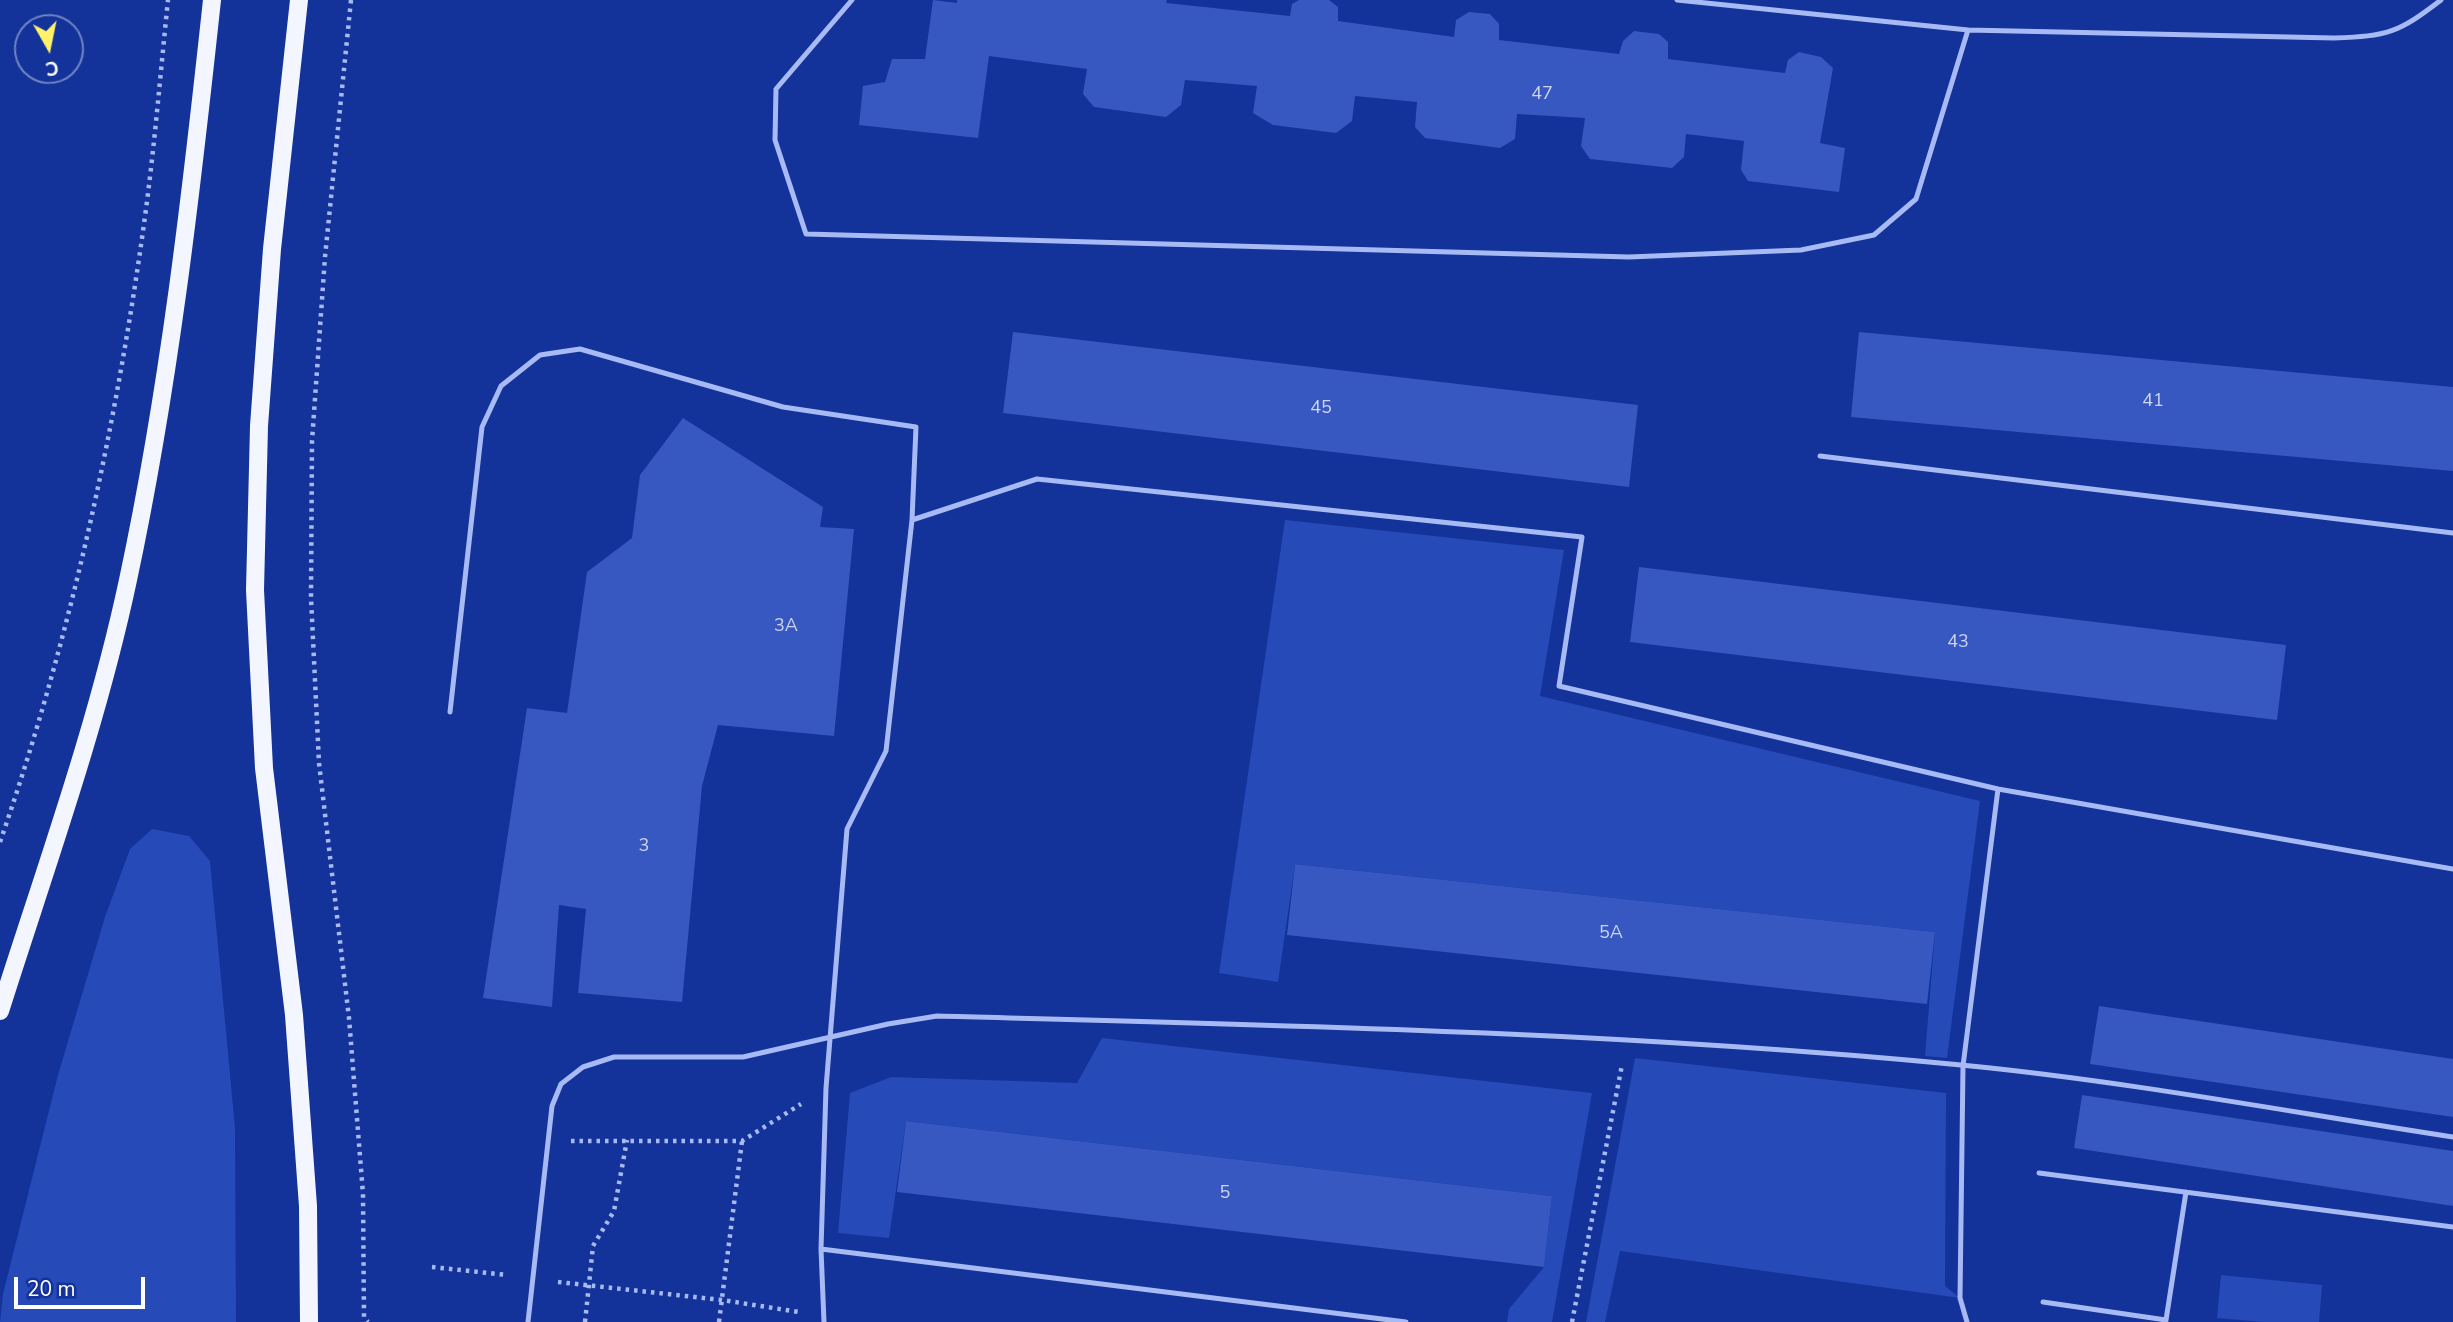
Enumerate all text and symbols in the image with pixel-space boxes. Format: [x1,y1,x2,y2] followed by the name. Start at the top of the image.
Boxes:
[14,14,84,84] north arrow
[44,54,60,82] text: С
[1531,84,1553,106] house number: 47
[2142,391,2164,413] house number: 41
[1310,398,1332,420] house number: 45
[774,616,798,638] house number: 3А
[1947,632,1969,654] house number: 43
[639,836,649,858] house number: 3
[1599,923,1623,945] house number: 5А
[1220,1183,1230,1205] house number: 5
[18,1262,149,1306] scale bar
[27,1275,76,1303] text: 20 m

